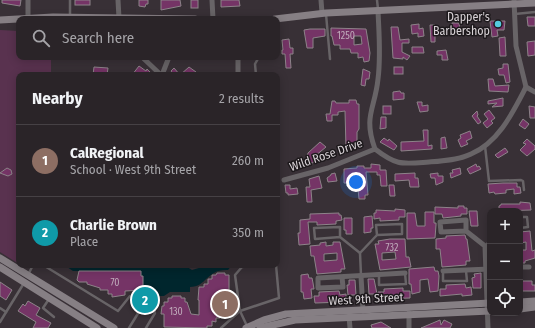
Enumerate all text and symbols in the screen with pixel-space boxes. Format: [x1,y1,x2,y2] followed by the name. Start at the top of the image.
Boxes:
[433,10,490,38] place label: Dapper's Barbershop
[16,16,280,60] search box
[493,19,503,29] marker: Dapper's Barbershop
[30,27,52,49] icon: search
[62,29,134,47] text: Search here
[337,30,355,42] house number: 1250
[32,88,83,109] text: Nearby
[219,91,264,106] text: 2 results
[288,136,364,174] street label: Wild Rose Drive
[70,144,144,162] text: CalRegional
[42,153,48,168] text: 1
[232,153,264,168] text: 260 m
[70,162,196,177] text: School · West 9th Street
[346,172,366,192] your location
[487,208,523,316] map controls
[487,208,523,244] button: +
[70,216,157,234] text: Charlie Brown
[42,225,48,240] text: 2
[232,225,264,240] text: 350 m
[70,234,98,249] text: Place
[386,242,399,254] house number: 732
[487,244,523,280] button: −
[110,277,120,289] house number: 70
[487,280,523,316] button: locate
[132,285,158,315] pin: 2
[212,289,238,319] pin: 1
[328,290,404,308] street label: West 9th Street
[169,306,183,318] house number: 130

